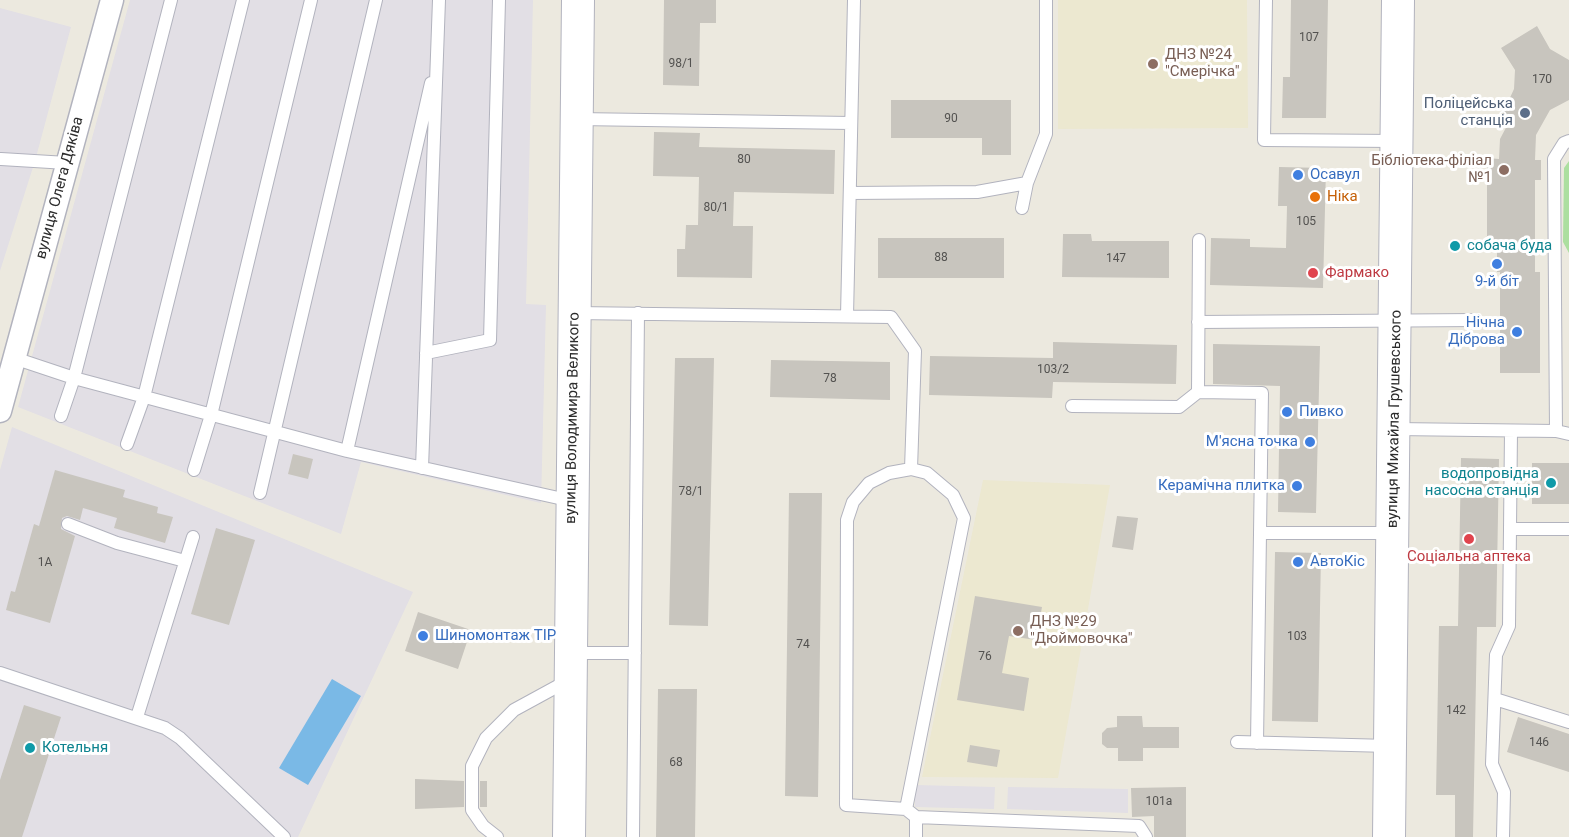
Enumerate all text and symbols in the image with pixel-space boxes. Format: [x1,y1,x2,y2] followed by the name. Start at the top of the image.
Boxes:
[1299,31,1319,45] house number: 107
[1165,46,1239,81] place label: ДНЗ №24 "Смерічка"
[668,57,694,71] house number: 98/1
[1146,57,1160,71] marker: ДНЗ №24 "Смерічка"
[1532,73,1552,87] house number: 170
[1424,95,1513,130] place label: Поліцейська станція
[1518,106,1532,120] marker: Поліцейська станція
[944,112,958,126] house number: 90
[32,115,88,261] street label: вулиця Олега Дяківа
[1371,152,1492,187] place label: Бібліотека-філіал №1
[737,153,751,167] house number: 80
[1497,163,1511,177] marker: Бібліотека-філіал №1
[1310,166,1360,184] place label: Осавул
[1291,168,1305,182] marker: Осавул
[1327,188,1358,206] place label: Ніка
[1308,190,1322,204] marker: Ніка
[703,201,729,215] house number: 80/1
[1296,215,1316,229] house number: 105
[1467,237,1552,255] place label: собача буда
[1448,239,1462,253] marker: собача буда
[934,251,948,265] house number: 88
[1106,252,1126,266] house number: 147
[1490,257,1504,271] marker: 9-й біт
[1325,264,1389,282] place label: Фармако
[1306,266,1320,280] marker: Фармако
[1475,273,1519,291] place label: 9-й біт
[1384,310,1406,528] street label: вулиця Михайла Грушевського
[562,312,584,524] street label: вулиця Володимира Великого
[1448,314,1505,349] place label: Нічна Діброва
[1510,325,1524,339] marker: Нічна Діброва
[1037,363,1069,377] house number: 103/2
[823,372,837,386] house number: 78
[1299,403,1343,421] place label: Пивко
[1280,405,1294,419] marker: Пивко
[1206,433,1298,451] place label: М'ясна точка
[1303,435,1317,449] marker: М'ясна точка
[1425,465,1539,500] place label: водопровідна насосна станція
[1544,476,1558,490] marker: водопровідна насосна станція
[1158,477,1285,495] place label: Керамічна плитка
[1290,479,1304,493] marker: Керамічна плитка
[678,485,704,499] house number: 78/1
[1462,532,1476,546] marker: Соціальна аптека
[1407,548,1531,566] place label: Соціальна аптека
[1310,553,1365,571] place label: АвтоКіс
[1291,555,1305,569] marker: АвтоКіс
[38,556,52,570] house number: 1А
[1030,613,1133,648] place label: ДНЗ №29 "Дюймовочка"
[1011,624,1025,638] marker: ДНЗ №29 "Дюймовочка"
[435,627,556,645] place label: Шиномонтаж ТІР
[416,629,430,643] marker: Шиномонтаж ТІР
[1287,630,1307,644] house number: 103
[796,638,810,652] house number: 74
[978,650,992,664] house number: 76
[1446,704,1466,718] house number: 142
[1529,736,1549,750] house number: 146
[42,739,108,757] place label: Котельня
[23,741,37,755] marker: Котельня
[669,756,683,770] house number: 68
[1146,795,1172,809] house number: 101а

